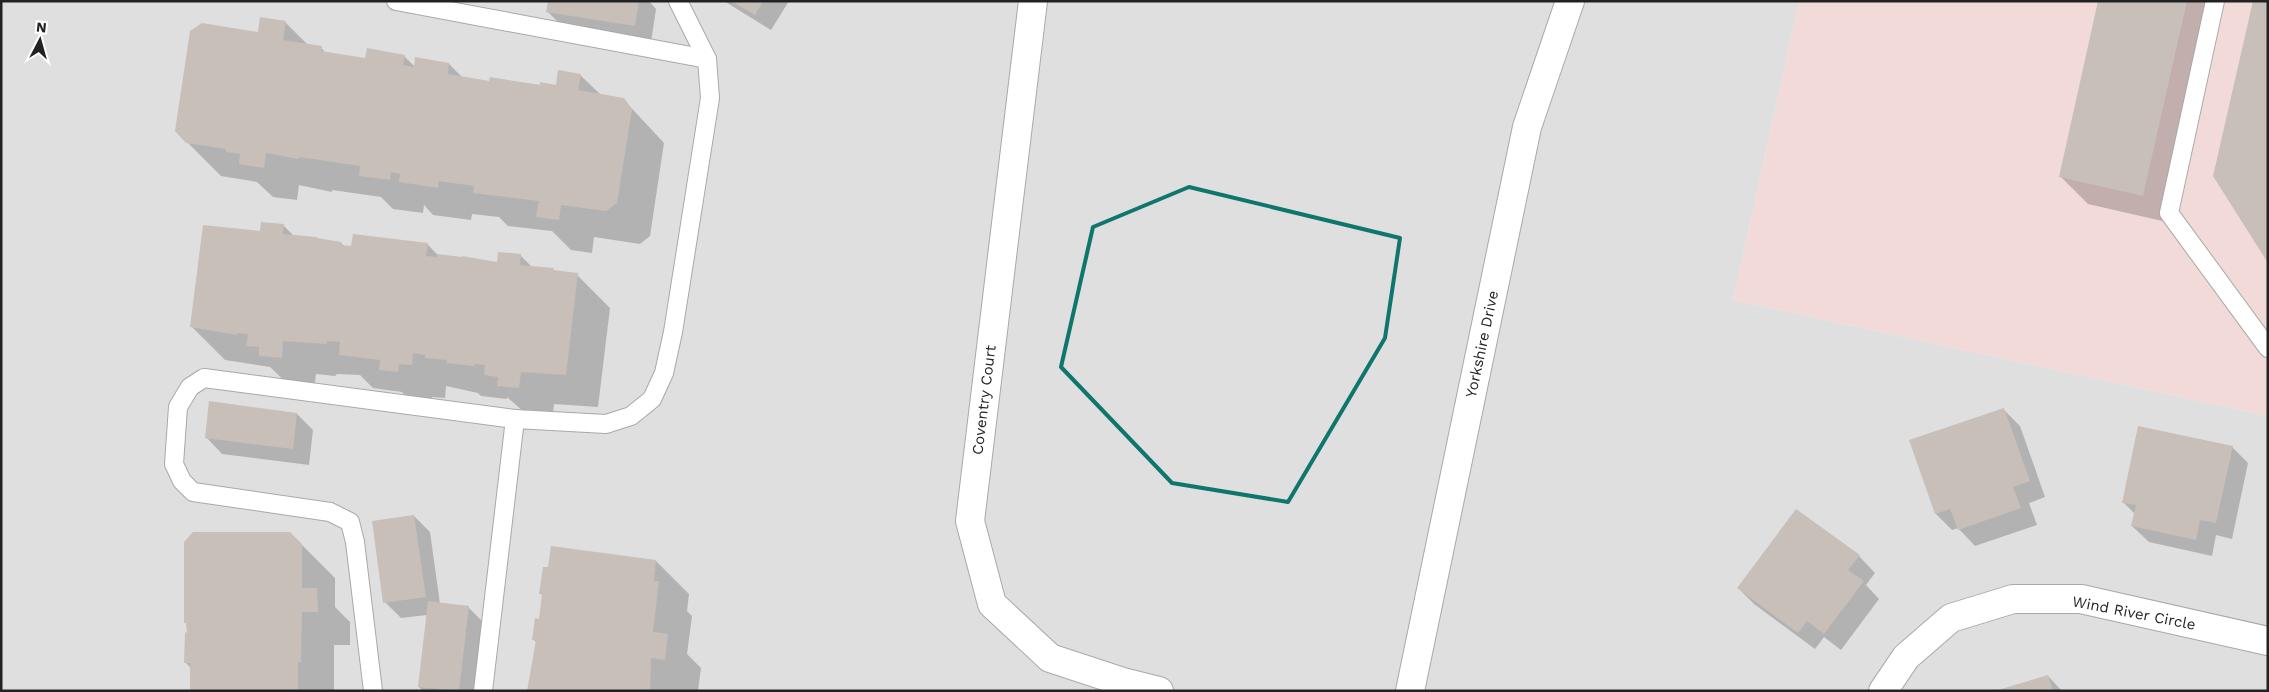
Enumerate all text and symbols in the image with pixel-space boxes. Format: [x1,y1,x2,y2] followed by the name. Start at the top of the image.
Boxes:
[15,15,65,65] north arrow
[35,19,47,36] text: N
[1462,289,1502,399] street label: Yorkshire Drive
[968,343,1000,456] street label: Coventry Court
[2071,592,2197,634] street label: Wind River Circle

